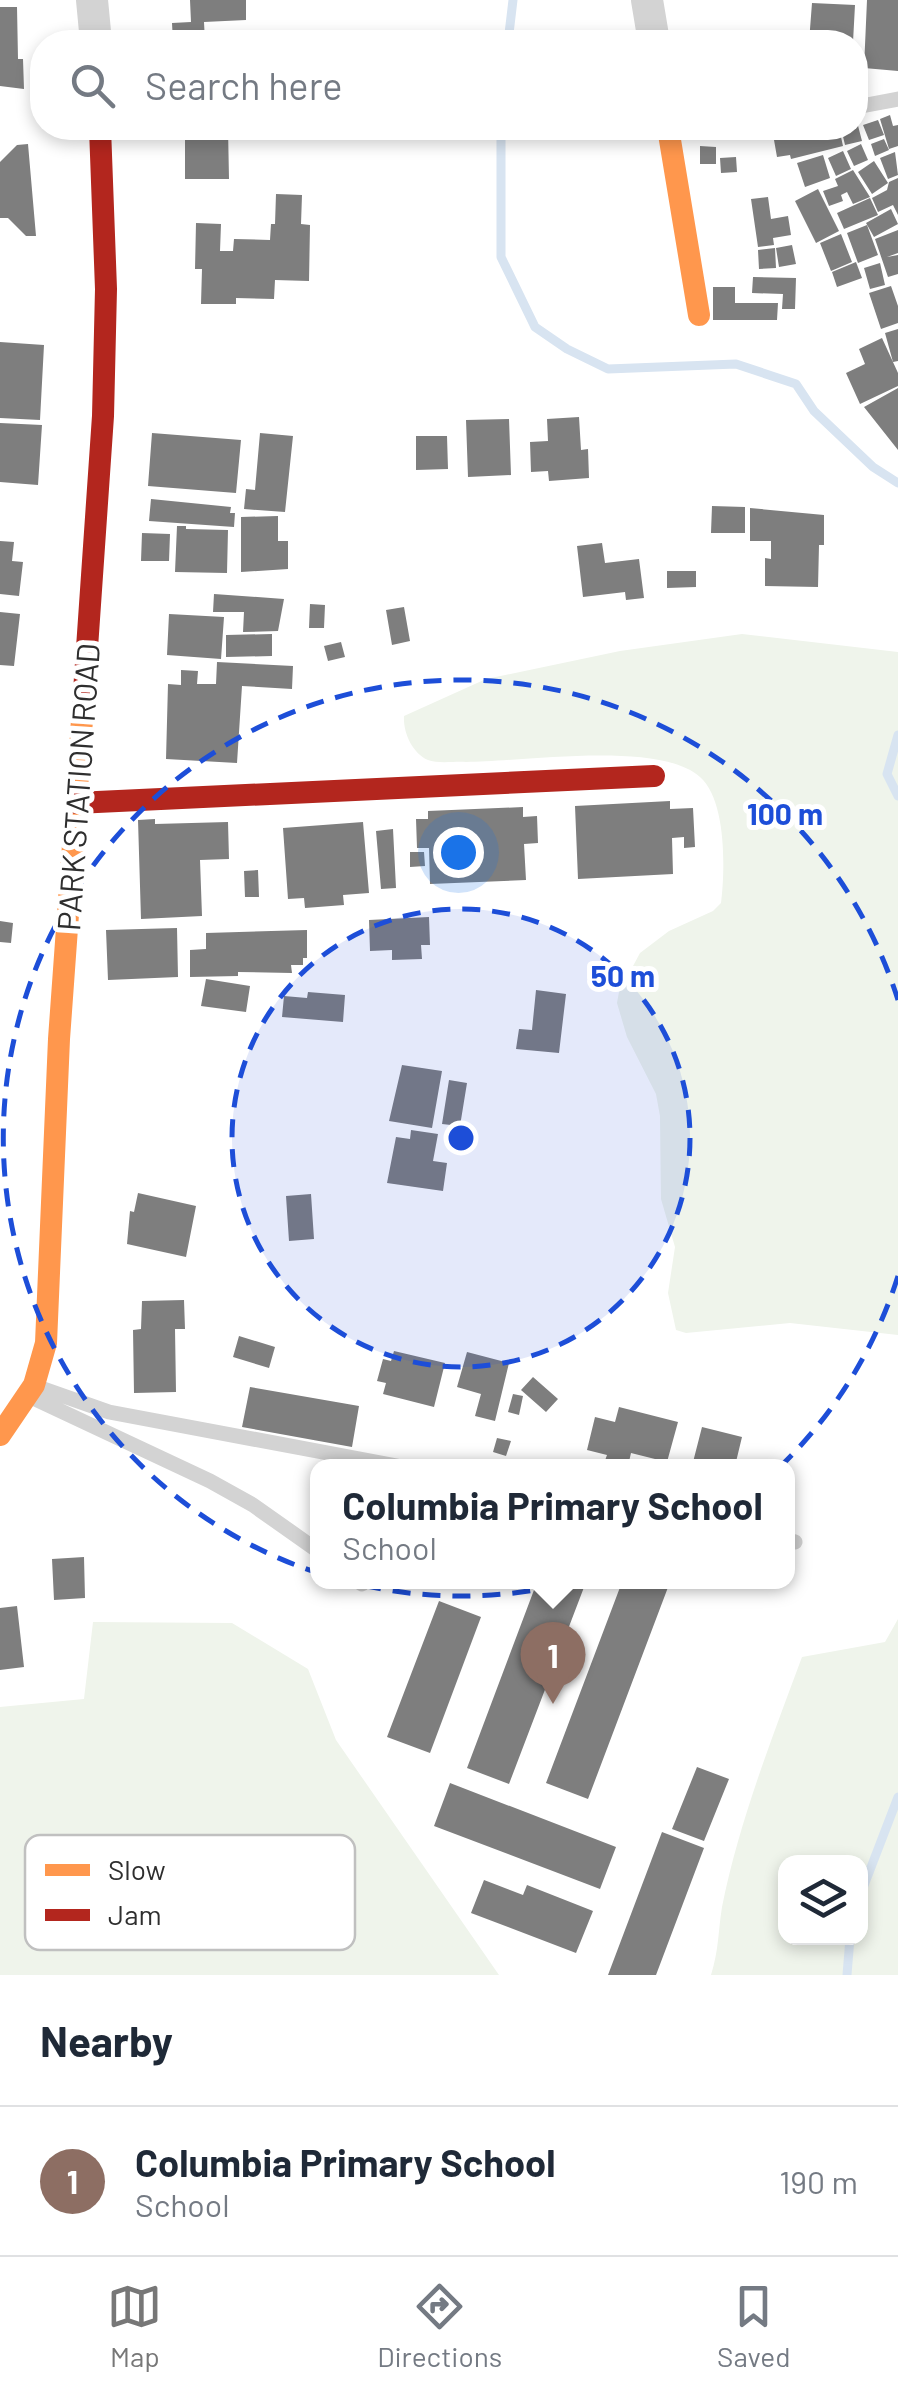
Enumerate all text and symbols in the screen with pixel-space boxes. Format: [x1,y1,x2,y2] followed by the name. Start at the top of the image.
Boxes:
[30,30,868,140] search box
[65,58,120,113] icon: search
[145,62,343,108] text: Search here
[48,642,106,932] street label: PARK STATION ROAD
[747,795,823,831] text: 100 m
[433,827,484,878] your location
[591,957,655,993] text: 50 m
[443,1120,479,1156] centre of rings
[310,1459,795,1589] popup
[342,1482,763,1528] text: Columbia Primary School
[342,1528,437,1566] text: School
[520,1622,586,1704] pin: 1
[25,1835,355,1950] legend
[108,1852,166,1886] text: Slow
[778,1855,868,1945] map controls
[778,1855,868,1945] button: layers
[108,1897,162,1931] text: Jam
[40,2015,173,2065] text: Nearby
[135,2139,556,2185] text: Columbia Primary School
[67,2162,78,2200] text: 1
[779,2162,858,2200] text: 190 m
[135,2185,230,2223] text: School
[107,2279,162,2373] tab: Map
[377,2279,502,2373] tab: Directions
[717,2279,791,2373] tab: Saved

